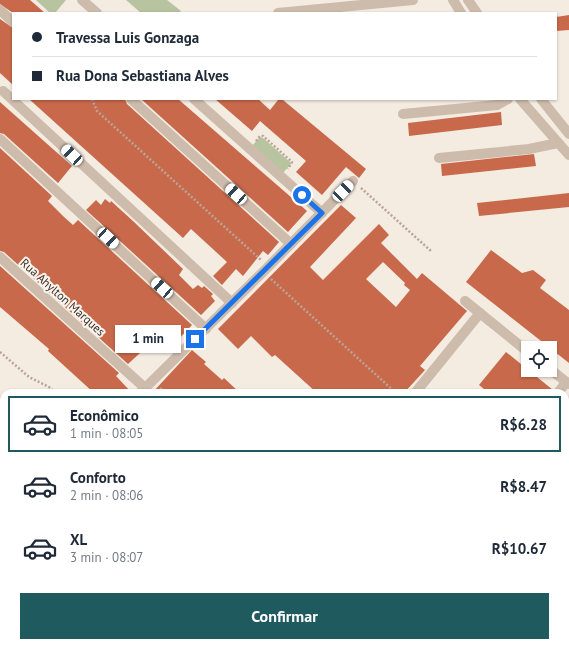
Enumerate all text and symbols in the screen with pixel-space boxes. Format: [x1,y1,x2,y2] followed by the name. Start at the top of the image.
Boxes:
[56,28,199,47] text: Travessa Luis Gonzaga
[56,66,229,85] text: Rua Dona Sebastiana Alves
[59,142,85,168] car
[330,178,356,204] car
[223,182,249,206] car
[293,186,311,204] route start
[95,225,121,251] car
[18,255,108,339] street label: Rua Ahylton Marques
[149,276,175,300] car
[115,325,181,353] callout: 1 min
[132,330,164,347] text: 1 min
[186,330,204,348] route end
[521,341,557,377] map controls
[521,341,557,377] button: locate
[22,406,58,442] icon: car
[70,406,139,425] text: Econômico
[500,415,547,434] text: R$6.28
[70,425,143,442] text: 1 min · 08:05
[22,468,58,504] icon: car
[70,468,126,487] text: Conforto
[500,477,547,496] text: R$8.47
[70,487,143,504] text: 2 min · 08:06
[22,530,58,566] icon: car
[70,530,87,549] text: XL
[492,539,547,558] text: R$10.67
[70,549,143,566] text: 3 min · 08:07
[20,593,549,639] button: Confirmar

